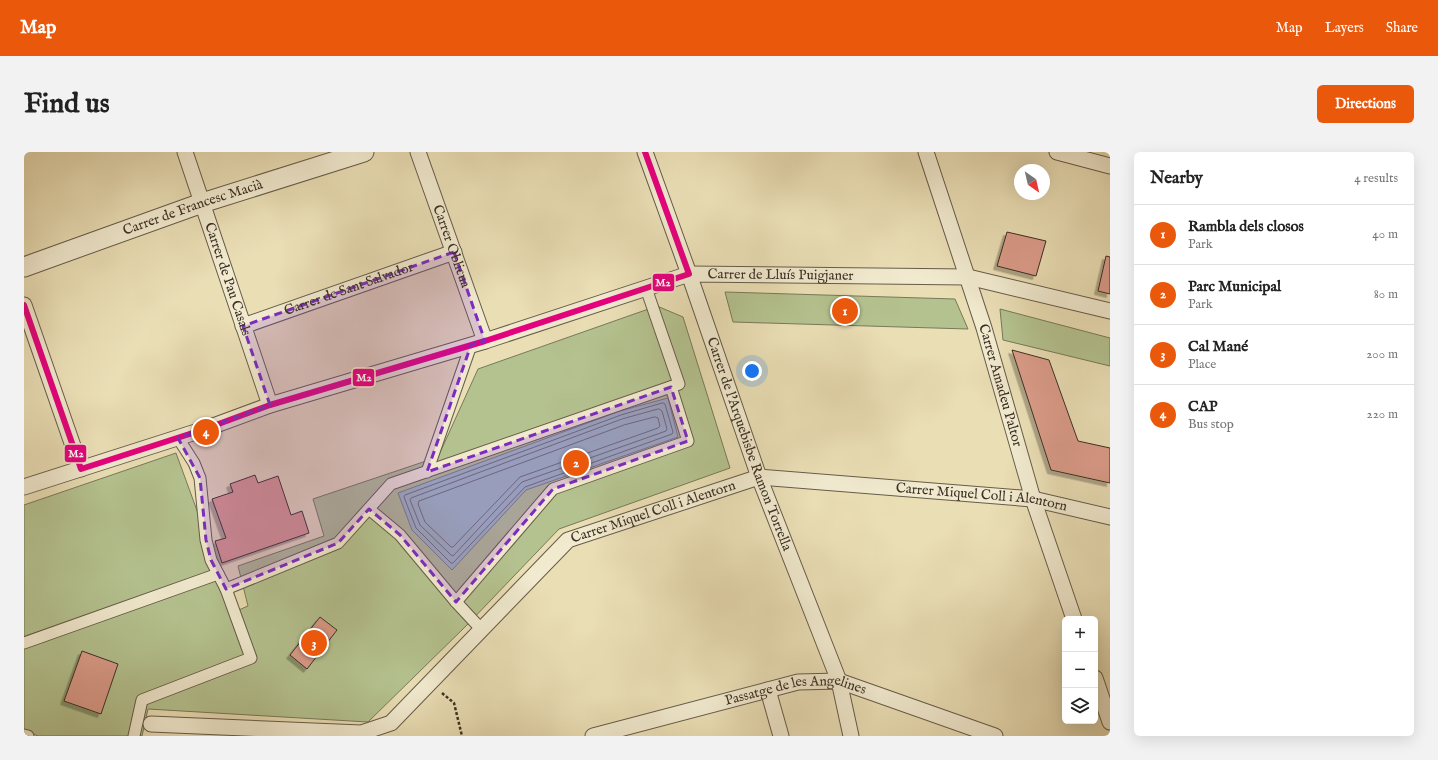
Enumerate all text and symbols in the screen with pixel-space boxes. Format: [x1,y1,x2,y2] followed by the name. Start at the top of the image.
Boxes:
[20,16,56,40] text: Map
[1276,19,1303,37] text: Map
[1325,19,1364,37] text: Layers
[1386,19,1418,37] text: Share
[1317,85,1414,123] button: Directions
[24,87,110,122] text: Find us
[1014,164,1050,200] north arrow
[1150,168,1203,189] text: Nearby
[1354,170,1398,187] text: 4 results
[120,175,266,240] street label: Carrer de Francesc Macià
[428,202,475,291] street label: Carrer Oblicua
[1188,217,1304,236] text: Rambla dels closos
[200,220,255,338] street label: Carrer de Pau Casals
[1161,226,1165,243] text: 1
[1372,226,1398,243] text: 40 m
[1188,236,1213,253] text: Park
[282,258,416,320] street label: Carrer de Sant Salvador
[708,265,854,285] street label: Carrer de Lluís Puigjaner
[652,273,675,292] line badge: M2
[655,276,672,290] text: M2
[1188,277,1281,296] text: Parc Municipal
[1160,286,1166,303] text: 2
[1374,286,1398,303] text: 80 m
[832,296,858,326] pin: 1
[1188,296,1213,313] text: Park
[974,322,1027,449] street label: Carrer Amadeu Paltor
[702,335,796,554] street label: Carrer de l'Arquebisbe Ramon Torrella
[1188,337,1248,356] text: Cal Mané
[1161,346,1165,363] text: 3
[1366,346,1398,363] text: 200 m
[1188,356,1216,373] text: Place
[742,361,762,381] your location
[352,368,375,387] line badge: M2
[356,371,373,385] text: M2
[1188,397,1217,416] text: CAP
[1160,406,1166,423] text: 4
[1367,406,1398,423] text: 220 m
[1188,416,1234,433] text: Bus stop
[193,417,219,447] pin: 4
[64,444,87,463] line badge: M2
[68,447,85,461] text: M2
[563,448,589,478] pin: 2
[568,476,738,547] street label: Carrer Miquel Coll i Alentorn
[895,479,1069,516] street label: Carrer Miquel Coll i Alentorn
[1062,616,1098,724] map controls
[1062,616,1098,652] button: +
[301,628,327,658] pin: 3
[1062,652,1098,688] button: −
[723,672,869,710] street label: Passatge de les Angelines
[1062,688,1098,724] button: layers

